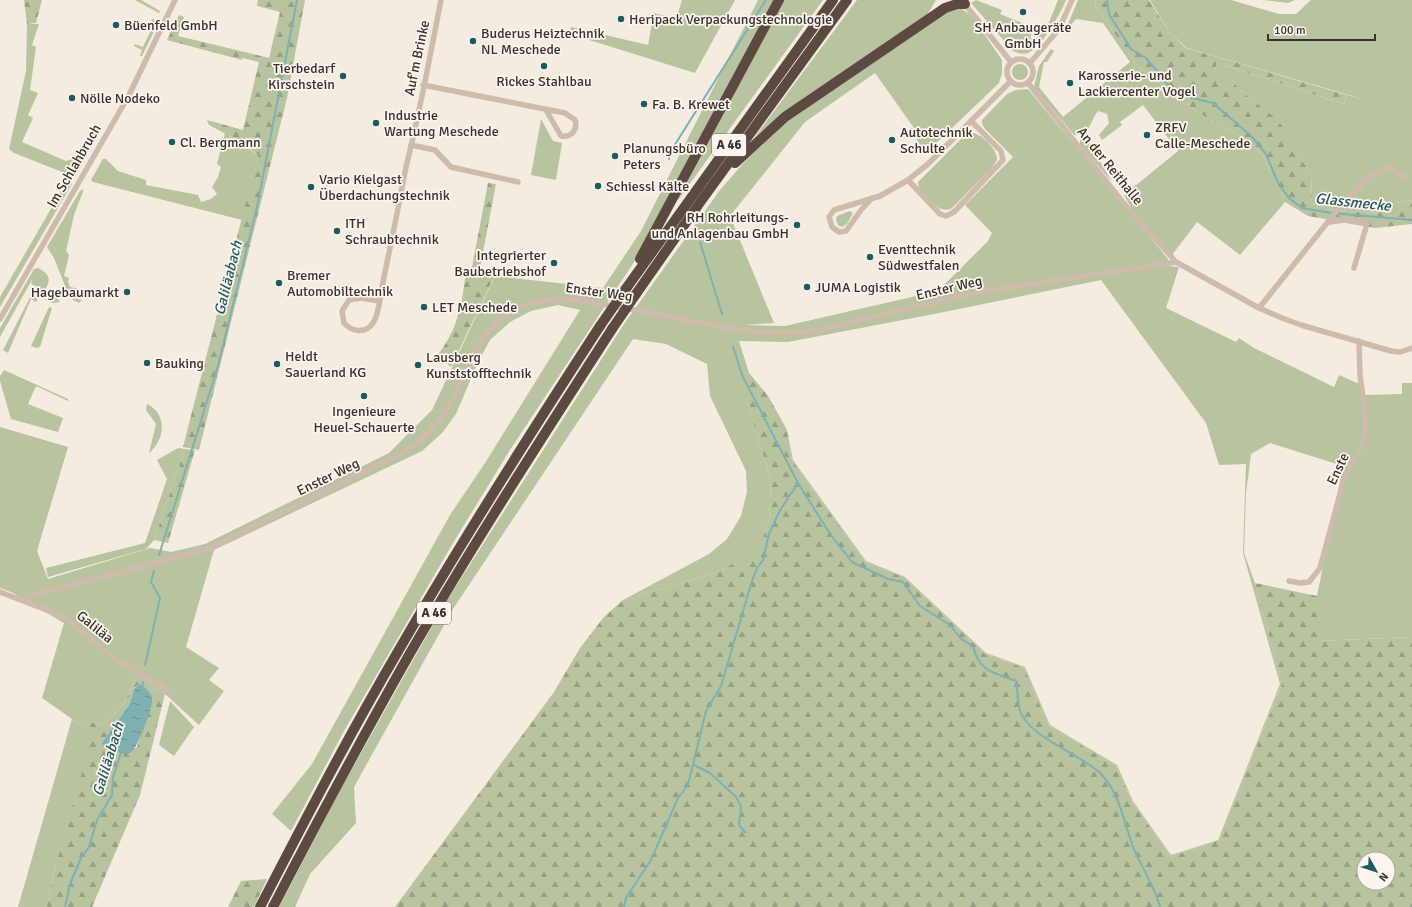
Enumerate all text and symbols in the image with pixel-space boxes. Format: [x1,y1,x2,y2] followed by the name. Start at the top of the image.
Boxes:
[1018,7,1028,17] marker: SH Anbaugeräte GmbH
[629,11,832,28] place label: Heripack Verpackungstechnologie
[616,14,626,24] marker: Heripack Verpackungstechnologie
[1268,16,1375,42] scale bar
[124,17,218,34] place label: Büenfeld GmbH
[401,19,433,97] street label: Auf'm Brinke
[975,19,1071,52] place label: SH Anbaugeräte GmbH
[111,20,121,30] marker: Büenfeld GmbH
[1274,23,1306,38] text: 100 m
[481,25,605,58] place label: Buderus Heiztechnik NL Meschede
[468,36,478,46] marker: Buderus Heiztechnik NL Meschede
[268,60,336,93] place label: Tierbedarf Kirschstein
[539,61,549,71] marker: Rickes Stahlbau
[1078,67,1196,100] place label: Karosserie- und Lackiercenter Vogel
[338,71,348,81] marker: Tierbedarf Kirschstein
[496,73,592,90] place label: Rickes Stahlbau
[1065,78,1075,88] marker: Karosserie- und Lackiercenter Vogel
[80,90,160,107] place label: Nölle Nodeko
[67,93,77,103] marker: Nölle Nodeko
[652,96,730,113] place label: Fa. B. Krewet
[639,99,649,109] marker: Fa. B. Krewet
[384,107,499,140] place label: Industrie Wartung Meschede
[371,118,381,128] marker: Industrie Wartung Meschede
[1155,119,1250,152] place label: ZRFV Calle-Meschede
[43,121,105,211] street label: Im Schlahbruch
[900,124,972,157] place label: Autotechnik Schulte
[1073,124,1147,208] street label: An der Reithalle
[1142,130,1152,140] marker: ZRFV Calle-Meschede
[180,134,261,151] place label: Cl. Bergmann
[712,134,746,156] road number: A 46
[887,135,897,145] marker: Autotechnik Schulte
[167,137,177,147] marker: Cl. Bergmann
[623,140,706,173] place label: Planungsbüro Peters
[610,151,620,161] marker: Planungsbüro Peters
[319,171,450,204] place label: Vario Kielgast Überdachungstechnik
[606,178,689,195] place label: Schiessl Kälte
[593,181,603,191] marker: Schiessl Kälte
[306,182,316,192] marker: Vario Kielgast Überdachungstechnik
[1314,189,1393,215] water label: Glassmecke
[652,209,789,242] place label: RH Rohrleitungs- und Anlagenbau GmbH
[345,215,439,248] place label: ITH Schraubtechnik
[792,220,802,230] marker: RH Rohrleitungs- und Anlagenbau GmbH
[332,226,342,236] marker: ITH Schraubtechnik
[210,238,246,317] water label: Galiläabach
[878,241,959,274] place label: Eventtechnik Südwestfalen
[454,247,547,280] place label: Integrierter Baubetriebshof
[865,252,875,262] marker: Eventtechnik Südwestfalen
[549,258,559,268] marker: Integrierter Baubetriebshof
[287,267,393,300] place label: Bremer Automobiltechnik
[914,272,984,304] street label: Enster Weg
[274,278,284,288] marker: Bremer Automobiltechnik
[564,279,634,305] street label: Enster Weg
[815,279,901,296] place label: JUMA Logistik
[802,282,812,292] marker: JUMA Logistik
[31,284,119,301] place label: Hagebaumarkt
[122,287,132,297] marker: Hagebaumarkt
[432,299,517,316] place label: LET Meschede
[419,302,429,312] marker: LET Meschede
[285,348,366,381] place label: Heldt Sauerland KG
[426,349,531,382] place label: Lausberg Kunststofftechnik
[155,355,204,372] place label: Bauking
[142,358,152,368] marker: Bauking
[272,359,282,369] marker: Heldt Sauerland KG
[413,360,423,370] marker: Lausberg Kunststofftechnik
[359,391,369,401] marker: Ingenieure Heuel-Schauerte
[314,403,414,436] place label: Ingenieure Heuel-Schauerte
[1323,450,1353,488] street label: Enste
[294,455,362,499] street label: Enster Weg
[417,602,451,624] road number: A 46
[73,607,117,647] street label: Galiläa
[88,719,128,798] water label: Galiläabach
[1356,851,1396,891] north arrow
[1376,870,1391,884] text: N

